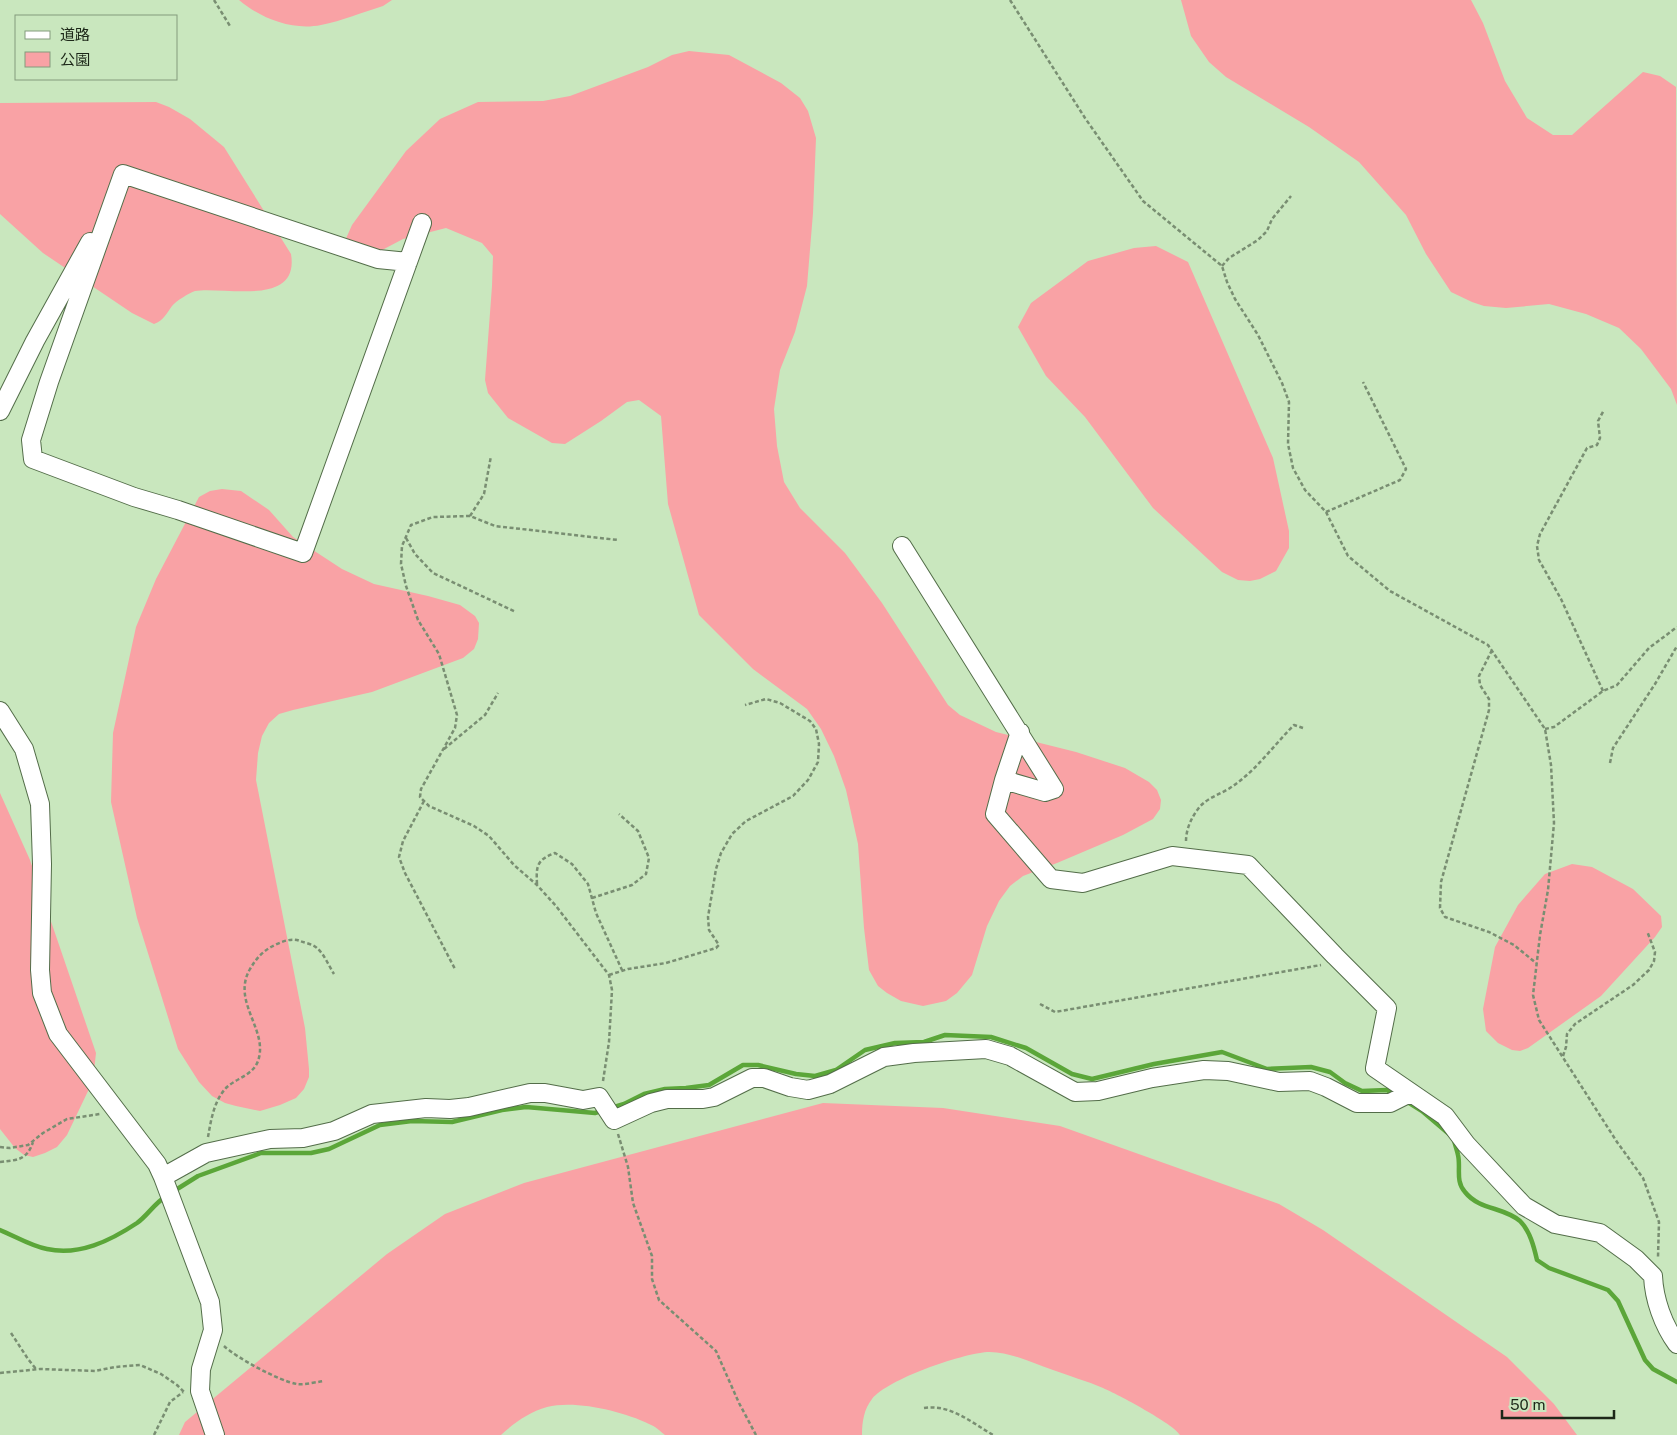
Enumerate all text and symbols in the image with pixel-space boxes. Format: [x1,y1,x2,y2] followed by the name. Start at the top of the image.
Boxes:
[15,15,178,80] legend
[60,26,90,43] text: 道路
[60,51,90,68] text: 公園
[1502,1388,1614,1420] scale bar
[1510,1396,1545,1413] text: 50 m

